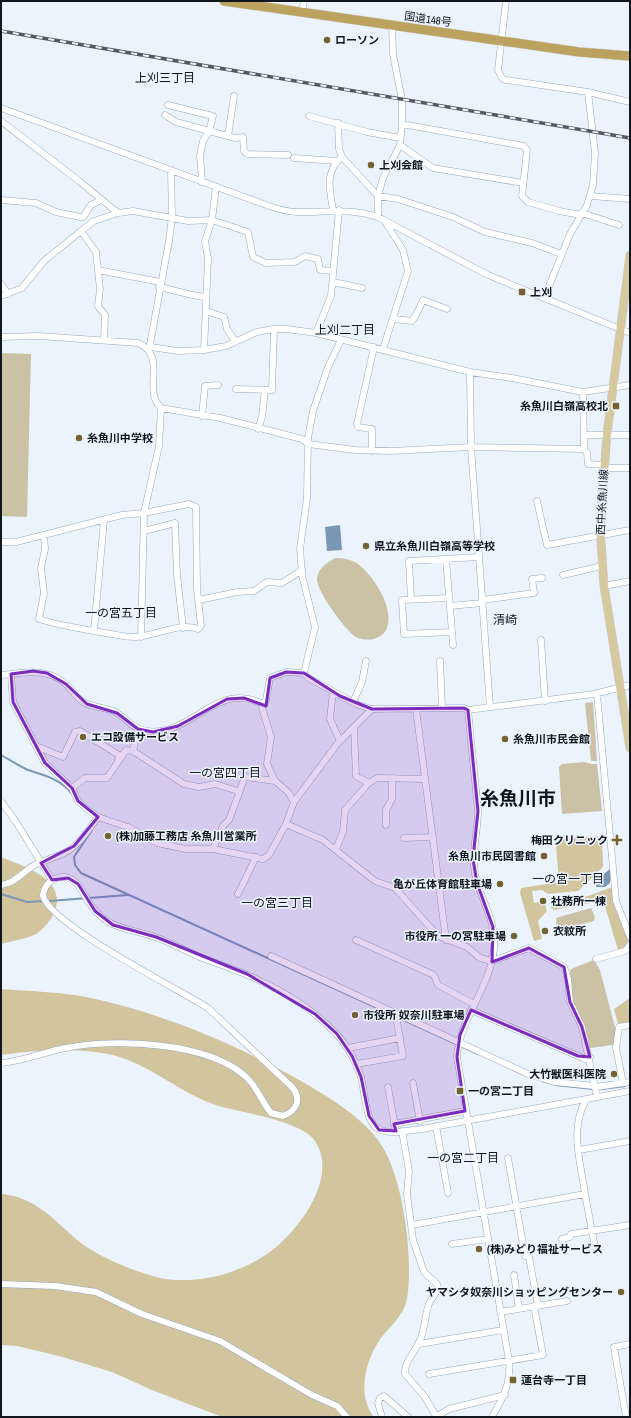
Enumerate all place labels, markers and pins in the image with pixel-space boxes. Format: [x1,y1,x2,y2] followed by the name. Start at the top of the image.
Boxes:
[335,33,379,47] place label: ローソン
[322,35,332,45] marker: ローソン
[379,158,423,172] place label: 上刈会館
[366,160,376,170] marker: 上刈会館
[530,285,552,299] place label: 上刈
[517,287,527,297] marker: 上刈
[520,399,608,413] place label: 糸魚川白嶺高校北
[611,401,621,411] marker: 糸魚川白嶺高校北
[87,431,153,445] place label: 糸魚川中学校
[74,433,84,443] marker: 糸魚川中学校
[374,539,495,553] place label: 県立糸魚川白嶺高等学校
[361,541,371,551] marker: 県立糸魚川白嶺高等学校
[91,730,179,744] place label: エコ設備サービス
[78,732,88,742] marker: エコ設備サービス
[513,732,590,746] place label: 糸魚川市民会館
[500,734,510,744] marker: 糸魚川市民会館
[116,829,257,843] place label: (株)加藤工務店 糸魚川営業所
[103,831,113,841] marker: (株)加藤工務店 糸魚川営業所
[531,833,608,847] place label: 梅田クリニック
[611,834,623,846] marker: 梅田クリニック
[448,849,536,863] place label: 糸魚川市民図書館
[539,851,549,861] marker: 糸魚川市民図書館
[393,877,492,891] place label: 亀が丘体育館駐車場
[495,879,505,889] marker: 亀が丘体育館駐車場
[551,894,606,908] place label: 社務所一棟
[538,896,548,906] marker: 社務所一棟
[553,924,586,938] place label: 衣紋所
[540,926,550,936] marker: 衣紋所
[404,929,506,943] place label: 市役所 一の宮駐車場
[509,931,519,941] marker: 市役所 一の宮駐車場
[363,1008,465,1022] place label: 市役所 奴奈川駐車場
[350,1010,360,1020] marker: 市役所 奴奈川駐車場
[529,1067,606,1081] place label: 大竹獣医科医院
[609,1069,619,1079] marker: 大竹獣医科医院
[468,1084,534,1098] place label: 一の宮二丁目
[455,1086,465,1096] marker: 一の宮二丁目
[487,1242,603,1256] place label: (株)みどり福祉サービス
[474,1244,484,1254] marker: (株)みどり福祉サービス
[426,1285,613,1299] place label: ヤマシタ奴奈川ショッピングセンター
[616,1287,626,1297] marker: ヤマシタ奴奈川ショッピングセンター
[521,1373,587,1387] place label: 蓮台寺一丁目
[508,1375,518,1385] marker: 蓮台寺一丁目

